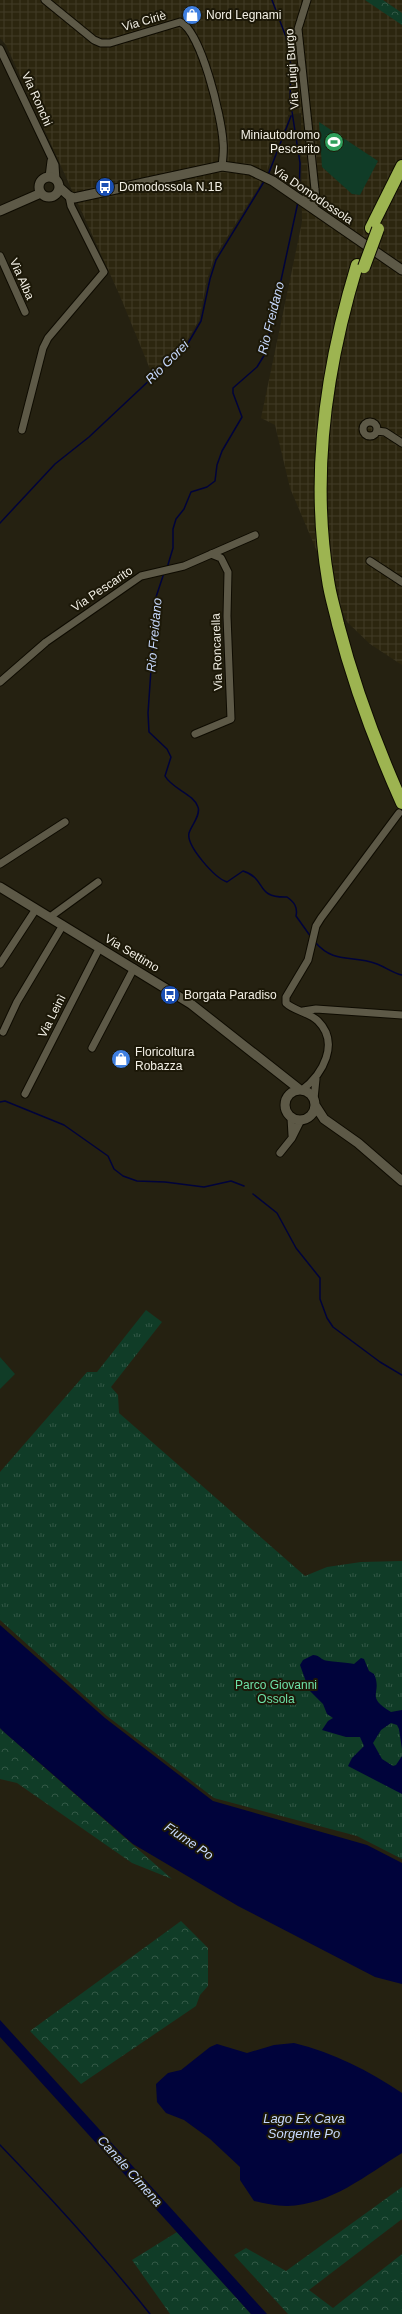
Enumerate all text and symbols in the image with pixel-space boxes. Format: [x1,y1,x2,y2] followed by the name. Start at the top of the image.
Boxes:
[181,4,203,26] shop icon: Nord Legnami
[120,8,168,34] street label: Via Ciriè
[206,8,281,22] place label: Nord Legnami
[282,28,302,110] street label: Via Luigi Burgo
[19,70,55,128] street label: Via Ronchi
[241,128,320,156] place label: Miniautodromo Pescarito
[323,131,345,153] sports icon: Miniautodromo Pescarito
[270,163,356,227] street label: Via Domodossola
[94,176,116,198] bus stop icon: Domodossola N.1B
[119,180,222,194] place label: Domodossola N.1B
[7,256,37,302] street label: Via Alba
[255,280,287,356] water label: Rio Freidano
[142,337,192,387] water label: Rio Gorei
[69,563,135,615] street label: Via Pescarito
[143,597,165,673] water label: Rio Freidano
[209,613,225,691] street label: Via Roncarella
[102,931,162,975] street label: Via Settimo
[159,984,181,1006] bus stop icon: Borgata Paradiso
[184,988,277,1002] place label: Borgata Paradiso
[35,992,69,1040] street label: Via Leinì
[135,1045,195,1073] place label: Floricoltura Robazza
[110,1048,132,1070] shop icon: Floricoltura Robazza
[235,1678,317,1706] park label: Parco Giovanni Ossola
[162,1819,216,1863] water label: Fiume Po
[263,2111,345,2141] water label: Lago Ex Cava Sorgente Po
[94,2133,166,2209] water label: Canale Cimena

